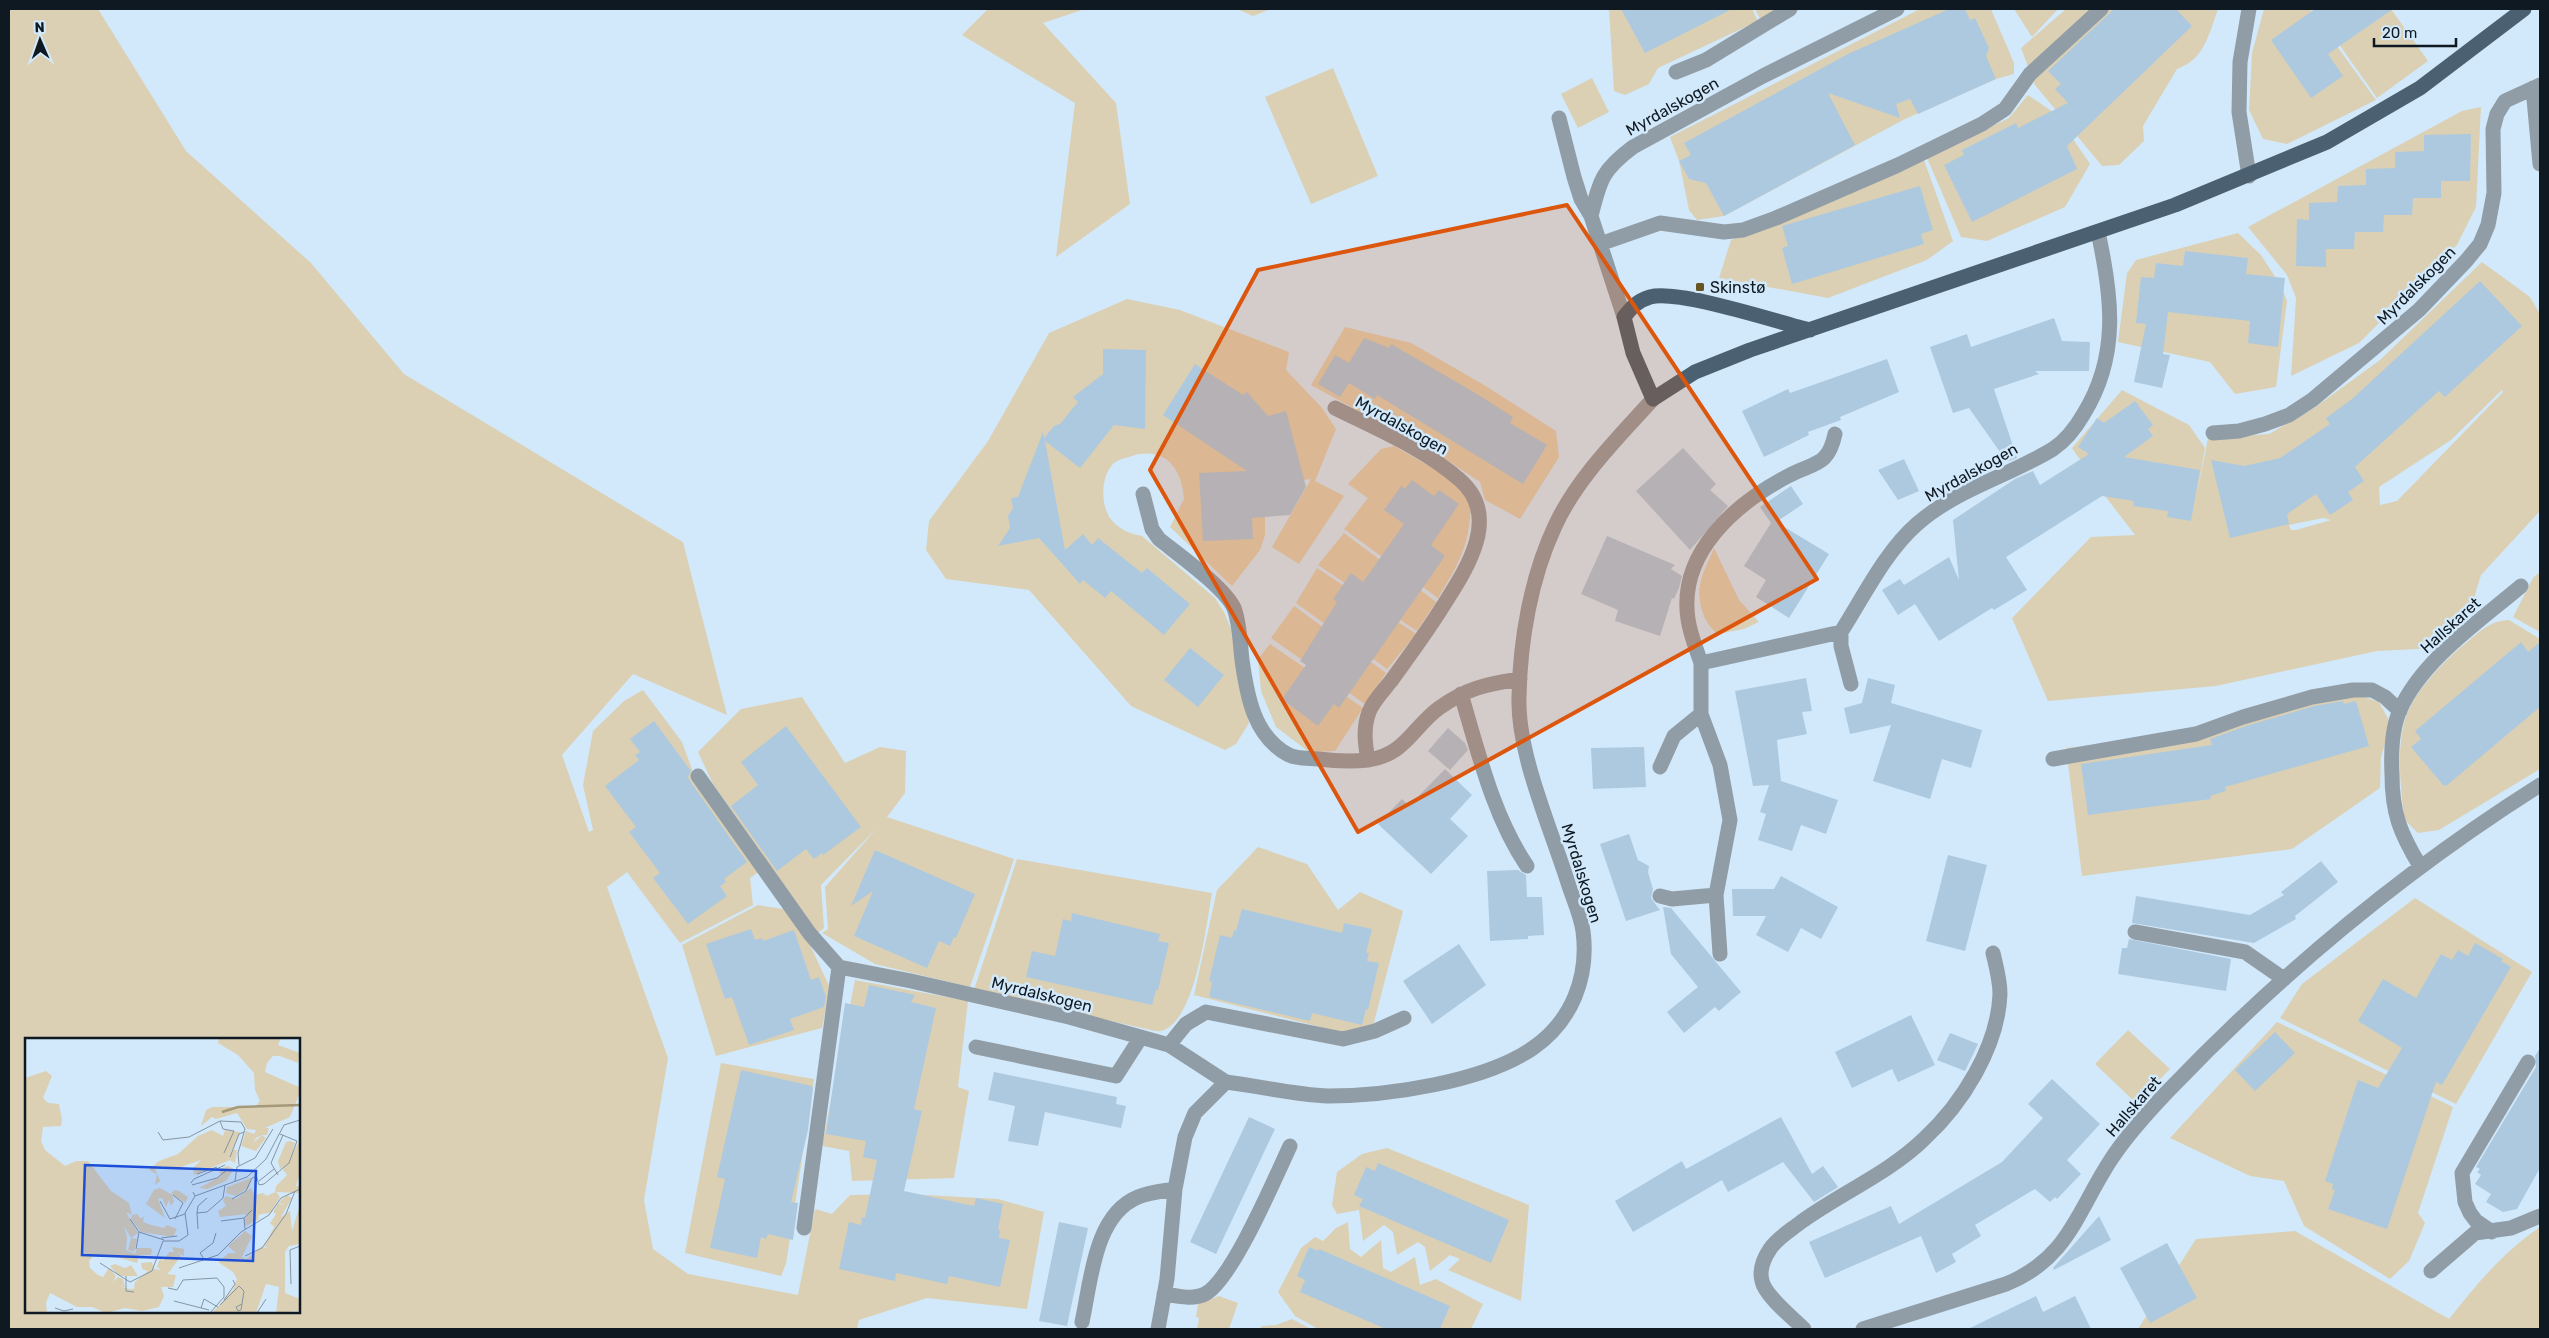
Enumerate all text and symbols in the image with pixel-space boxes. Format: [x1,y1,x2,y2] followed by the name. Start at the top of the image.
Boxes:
[15,15,65,65] north arrow
[2374,15,2456,47] scale bar
[34,19,45,36] text: N
[2382,24,2417,42] text: 20 m
[1623,73,1722,140] street label: Myrdalskogen
[2373,242,2460,329] street label: Myrdalskogen
[1710,278,1765,297] place label: Skinstø
[1694,281,1706,293] marker: Skinstø
[1352,392,1451,459] street label: Myrdalskogen
[1922,439,2021,506] street label: Myrdalskogen
[2416,593,2484,657] street label: Hallskaret
[1557,821,1606,925] street label: Myrdalskogen
[990,973,1094,1016] street label: Myrdalskogen
[25,1038,300,1313] inset map
[2102,1072,2165,1141] street label: Hallskaret

